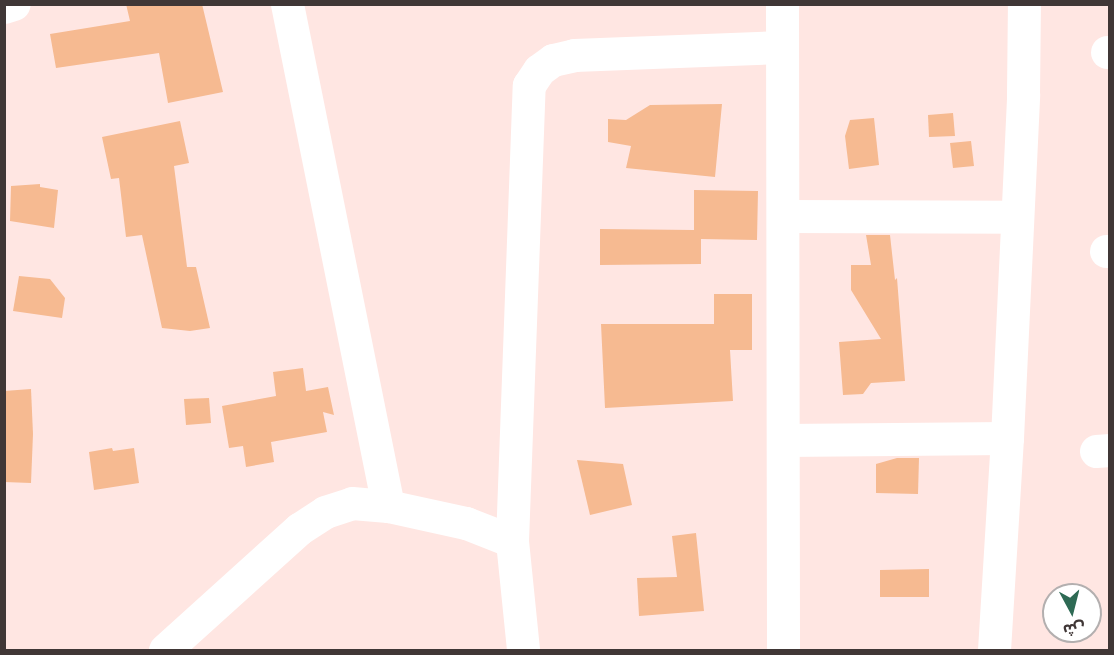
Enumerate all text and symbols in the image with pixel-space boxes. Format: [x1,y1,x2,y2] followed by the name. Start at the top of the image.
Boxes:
[1042,583,1102,643] north arrow
[1062,619,1086,640] text: ش

